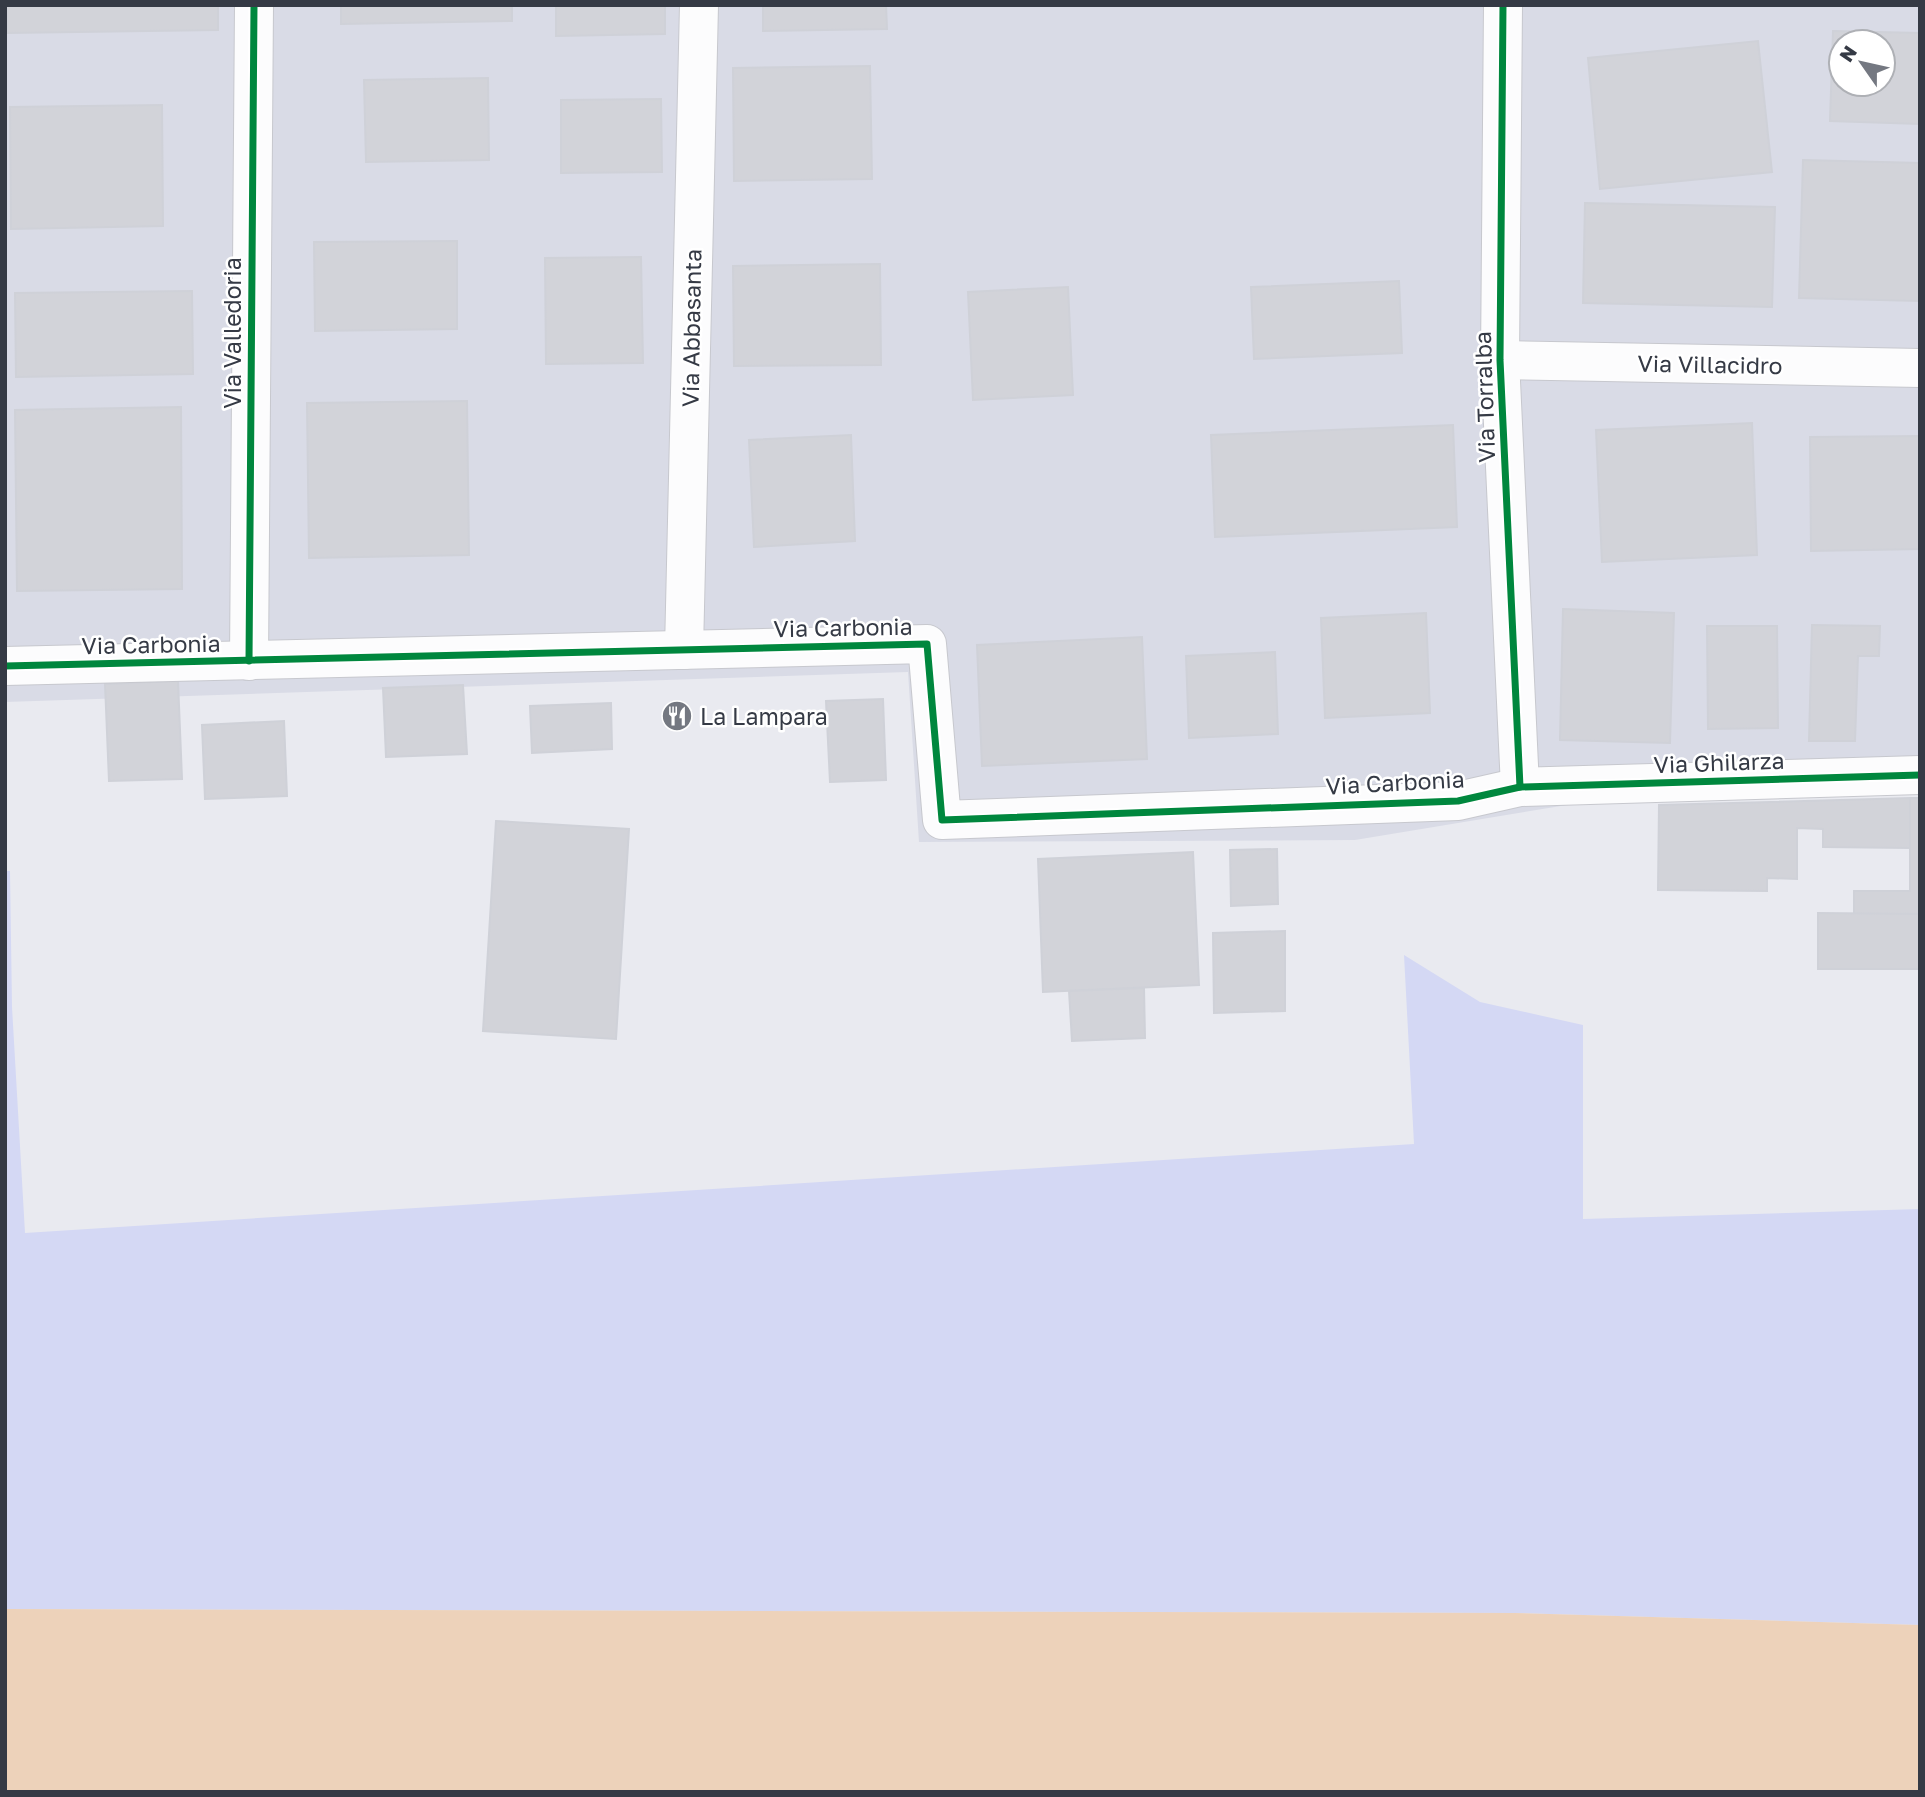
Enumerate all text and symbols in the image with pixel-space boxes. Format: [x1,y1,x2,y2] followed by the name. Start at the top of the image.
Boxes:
[1827,28,1897,98] north arrow
[1834,41,1861,66] text: N
[676,249,706,407] street label: Via Abbasanta
[218,257,246,409] street label: Via Valledoria
[1468,331,1500,463] street label: Via Torralba
[1637,349,1783,379] street label: Via Villacidro
[773,612,913,642] street label: Via Carbonia
[81,629,221,659] street label: Via Carbonia
[660,699,694,733] restaurant icon: La Lampara
[700,702,828,730] place label: La Lampara
[1653,746,1785,778] street label: Via Ghilarza
[1325,764,1465,800] street label: Via Carbonia

